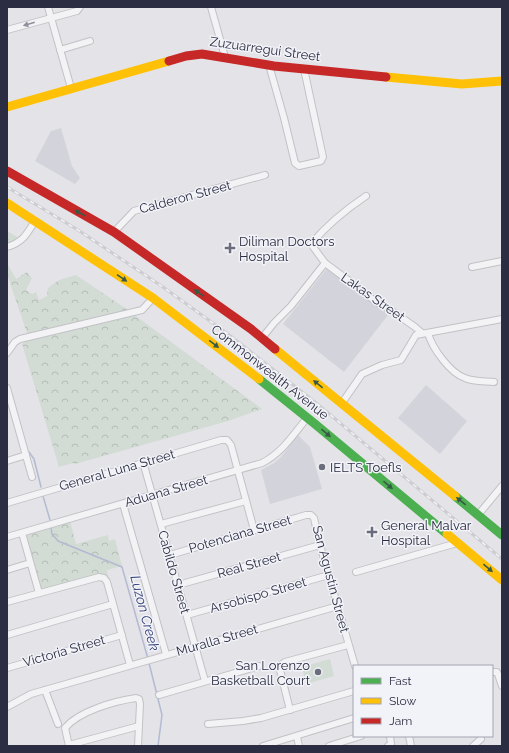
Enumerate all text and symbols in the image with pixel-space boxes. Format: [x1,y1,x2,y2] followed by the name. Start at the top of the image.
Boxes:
[23,21,35,27] one-way arrow
[209,34,322,64] street label: Zuzuarregui Street
[138,177,233,216] street label: Calderon Street
[74,209,86,216] one-way arrow
[239,234,334,264] place label: Diliman Doctors Hospital
[224,242,236,254] marker: Diliman Doctors Hospital
[338,270,408,325] street label: Lakas Street
[116,274,128,281] one-way arrow
[193,289,204,297] one-way arrow
[208,322,332,423] street label: Commonwealth Avenue
[208,339,219,348] one-way arrow
[313,379,324,388] one-way arrow
[321,429,332,438] one-way arrow
[57,446,177,494] street label: General Luna Street
[330,460,402,475] place label: IELTS Toefls
[317,462,327,472] marker: IELTS Toefls
[123,472,210,510] street label: Aduana Street
[383,480,393,489] one-way arrow
[456,497,466,505] one-way arrow
[187,512,294,556] street label: Potenciana Street
[381,518,472,548] place label: General Malvar Hospital
[309,524,353,635] street label: San Agustin Street
[366,526,378,538] marker: General Malvar Hospital
[155,529,193,616] street label: Cabildo Street
[215,549,283,581] street label: Real Street
[482,564,493,573] one-way arrow
[127,573,163,653] water label: Luzon Creek
[208,574,309,616] street label: Arsobispo Street
[174,621,260,659] street label: Muralla Street
[21,632,107,670] street label: Victoria Street
[211,658,311,688] place label: San Lorenzo Basketball Court
[353,665,493,737] legend
[313,667,323,677] marker: San Lorenzo Basketball Court
[389,674,412,688] text: Fast
[389,694,416,708] text: Slow
[389,714,412,728] text: Jam

